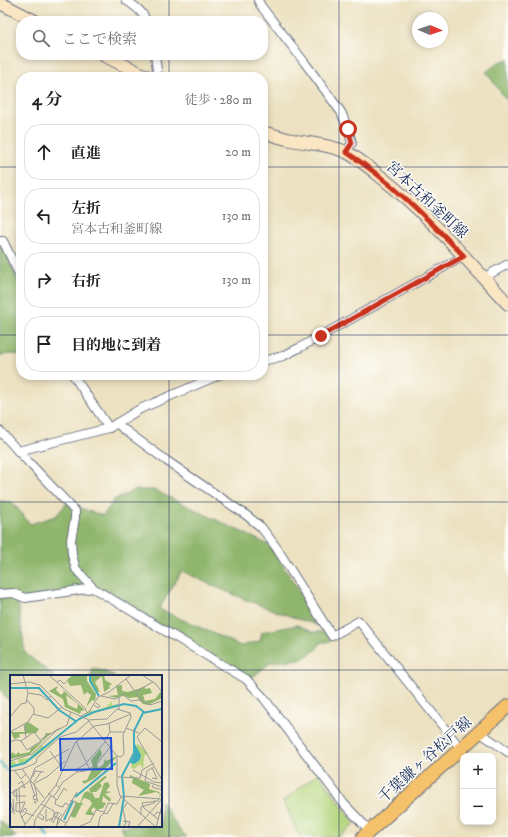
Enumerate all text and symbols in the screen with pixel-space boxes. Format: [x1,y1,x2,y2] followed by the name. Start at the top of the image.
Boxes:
[412,12,448,48] north arrow
[16,16,268,60] search box
[30,27,52,49] icon: search
[62,30,137,49] text: ここで検索
[32,89,62,111] text: 4 分
[185,92,252,108] text: 徒歩 · 280 m
[339,120,357,138] route start
[33,141,55,163] icon: ahead
[71,144,101,163] text: 直進
[225,144,251,160] text: 20 m
[382,157,472,243] street label: 宮本古和釜町線
[71,199,101,218] text: 左折
[33,205,55,227] icon: left
[222,208,251,224] text: 130 m
[71,221,162,237] text: 宮本古和釜町線
[33,269,55,291] icon: right
[71,272,101,291] text: 右折
[222,272,251,288] text: 130 m
[312,327,330,345] route end
[33,333,55,355] icon: arrive
[71,336,161,355] text: 目的地に到着
[10,675,162,827] inset map
[374,713,476,807] street label: 千葉鎌ヶ谷松戸線
[460,753,496,825] map controls
[460,753,496,789] button: +
[460,789,496,825] button: −

